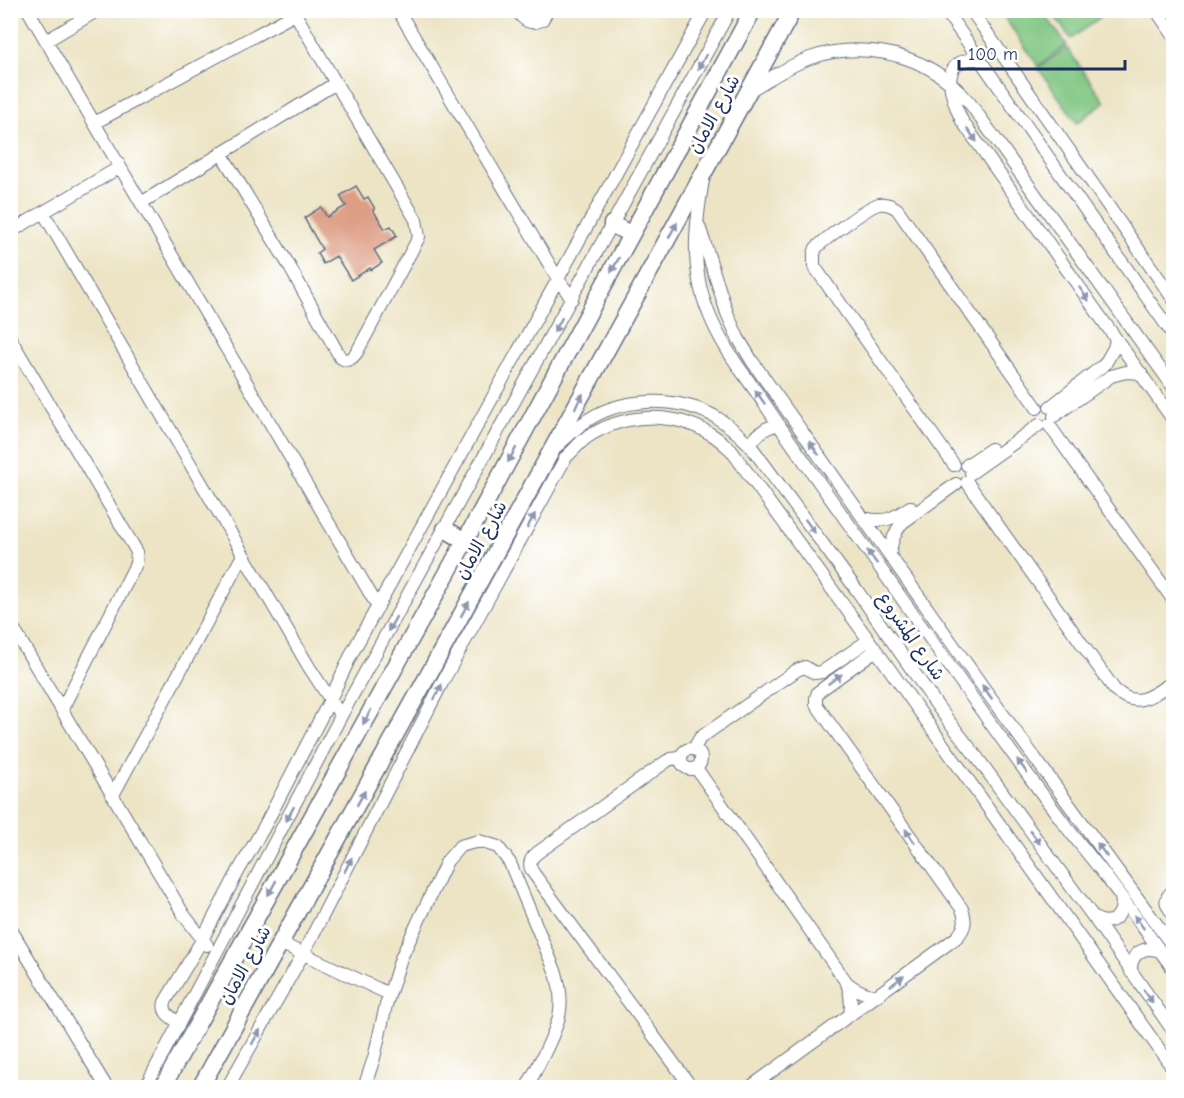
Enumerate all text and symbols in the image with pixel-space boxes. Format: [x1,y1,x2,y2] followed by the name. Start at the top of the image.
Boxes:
[959,33,1126,71] scale bar
[968,44,1018,65] text: 100 m
[697,53,707,70] one-way arrow
[684,71,746,158] street label: شارع الامان
[966,127,977,143] one-way arrow
[668,221,678,238] one-way arrow
[610,257,620,274] one-way arrow
[1078,286,1090,302] one-way arrow
[553,316,563,333] one-way arrow
[754,390,766,406] one-way arrow
[574,392,584,409] one-way arrow
[808,440,820,456] one-way arrow
[507,446,517,463] one-way arrow
[451,497,513,584] street label: شارع الامان
[526,512,536,529] one-way arrow
[804,518,816,534] one-way arrow
[866,549,878,565] one-way arrow
[872,588,949,685] street label: شارع المشروع
[460,600,470,617] one-way arrow
[387,616,397,633] one-way arrow
[826,673,842,685] one-way arrow
[433,683,442,700] one-way arrow
[981,685,993,701] one-way arrow
[362,709,372,726] one-way arrow
[1017,759,1029,774] one-way arrow
[356,789,366,806] one-way arrow
[285,805,295,823] one-way arrow
[904,828,916,844] one-way arrow
[1029,829,1041,845] one-way arrow
[1096,843,1108,859] one-way arrow
[343,856,353,873] one-way arrow
[267,880,277,897] one-way arrow
[1133,915,1145,931] one-way arrow
[215,922,277,1009] street label: شارع الامان
[890,975,905,987] one-way arrow
[1142,987,1154,1003] one-way arrow
[250,1028,260,1045] one-way arrow

